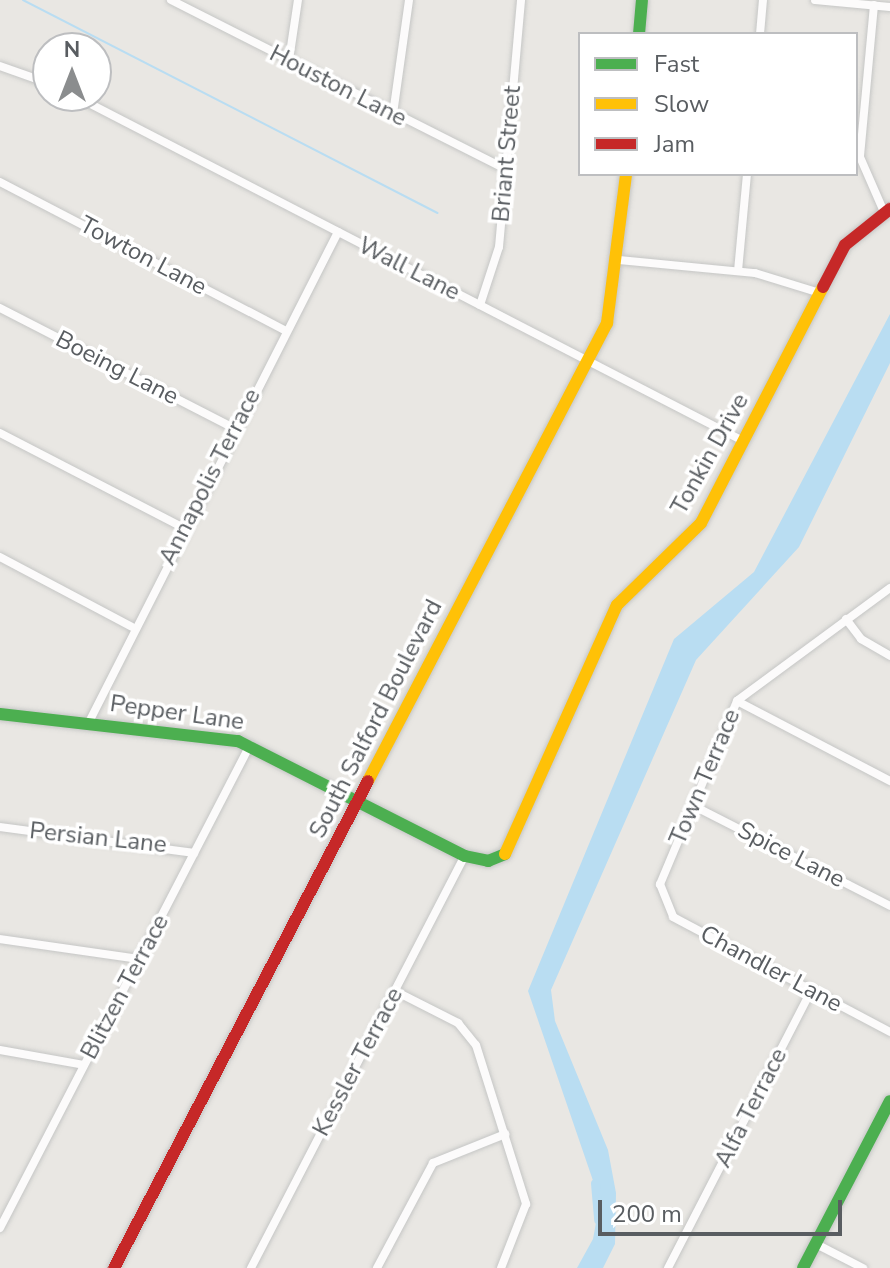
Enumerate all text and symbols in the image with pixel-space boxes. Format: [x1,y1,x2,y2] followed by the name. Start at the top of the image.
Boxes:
[32,32,112,112] north arrow
[578,32,858,176] legend
[64,35,80,65] text: N
[265,39,411,133] street label: Houston Lane
[654,48,699,80] text: Fast
[487,85,527,223] street label: Briant Street
[654,88,709,120] text: Slow
[654,128,695,160] text: Jam
[75,210,211,302] street label: Towton Lane
[353,231,465,307] street label: Wall Lane
[51,325,183,411] street label: Boeing Lane
[153,384,267,570] street label: Annapolis Terrace
[665,388,755,520] street label: Tonkin Drive
[303,595,449,843] street label: South Salford Boulevard
[108,689,246,737] street label: Pepper Lane
[664,705,746,849] street label: Town Terrace
[28,816,168,860] street label: Persian Lane
[733,816,849,894] street label: Spice Lane
[75,910,175,1064] street label: Blitzen Terrace
[695,919,847,1019] street label: Chandler Lane
[307,983,409,1141] street label: Kessler Terrace
[709,1044,793,1172] street label: Alfa Terrace
[602,1184,846,1234] scale bar
[612,1198,682,1230] text: 200 m

